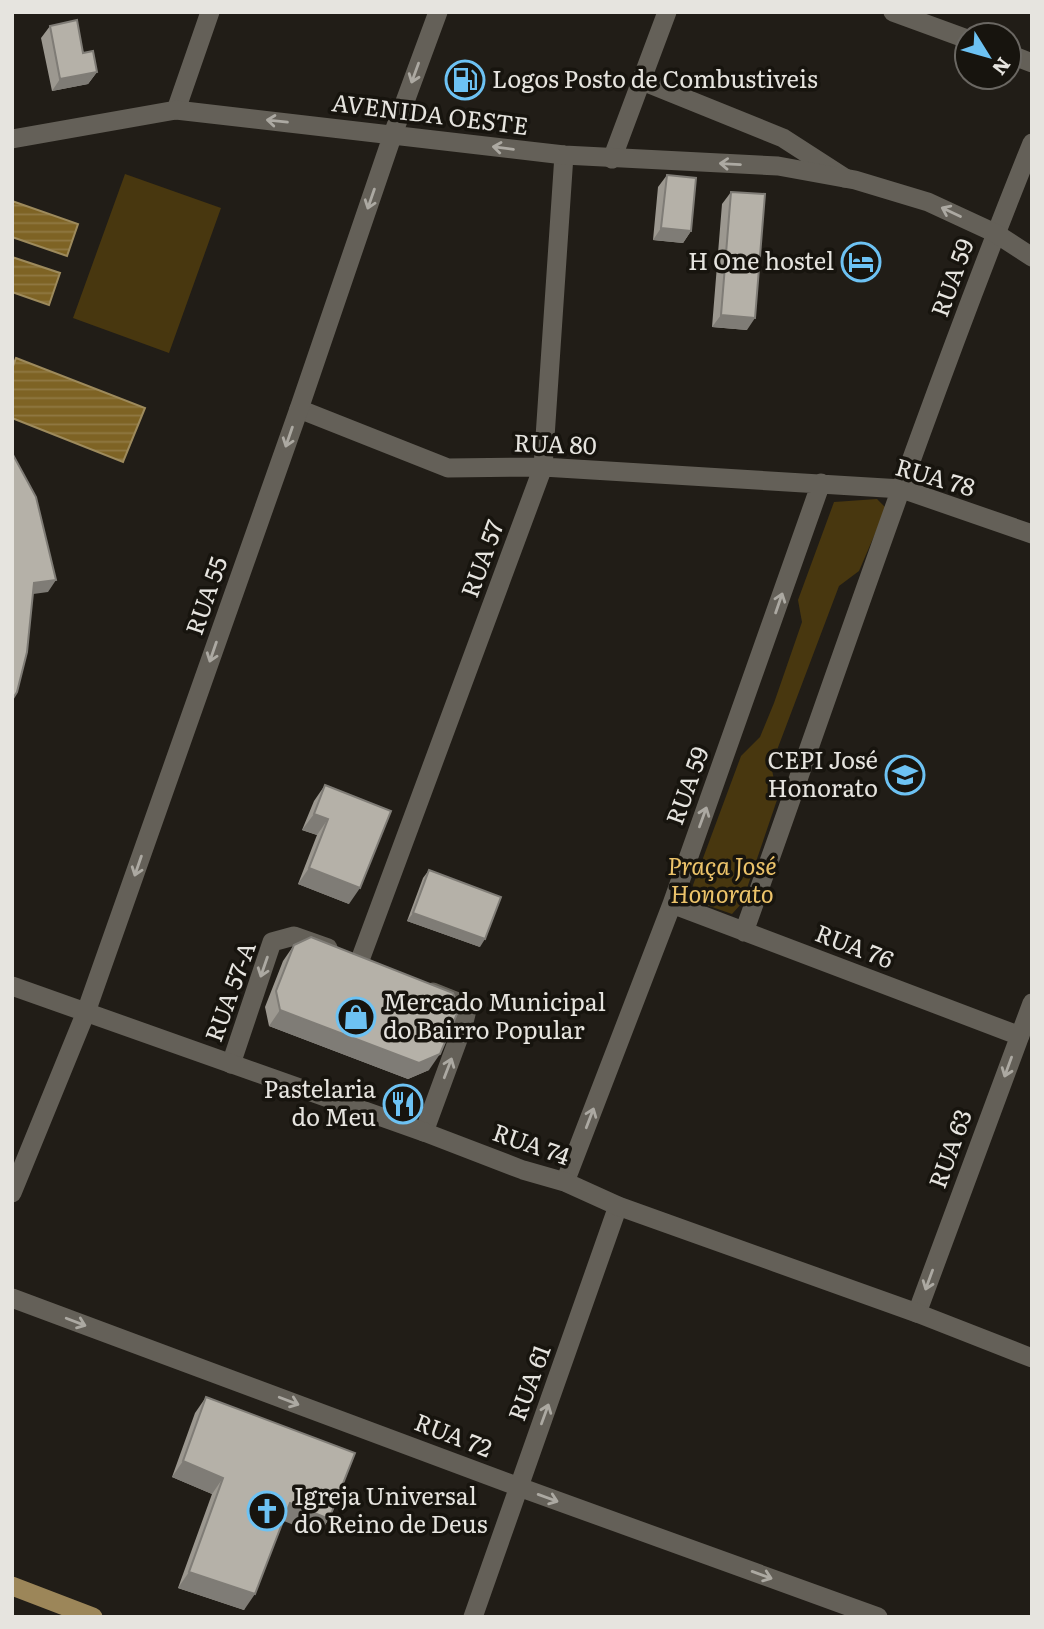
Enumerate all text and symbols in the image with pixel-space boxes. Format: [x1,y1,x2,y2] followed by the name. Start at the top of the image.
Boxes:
[953,21,1023,91] north arrow
[986,52,1018,82] text: N
[444,59,486,101] fuel station icon: Logos Posto de Combustiveis
[492,60,818,95] place label: Logos Posto de Combustiveis
[408,62,421,84] one-way arrow
[330,83,531,142] street label: AVENIDA OESTE
[266,114,289,127] one-way arrow
[492,141,515,154] one-way arrow
[719,157,742,170] one-way arrow
[364,187,376,209] one-way arrow
[941,205,962,218] one-way arrow
[920,233,981,321] street label: RUA 59
[840,241,882,283] hotel icon: H One hostel
[688,242,834,277] place label: H One hostel
[513,424,597,461] street label: RUA 80
[282,426,294,448] one-way arrow
[892,448,980,504] street label: RUA 78
[450,514,511,602] street label: RUA 57
[175,551,234,639] street label: RUA 55
[774,592,786,614] one-way arrow
[206,640,218,662] one-way arrow
[655,741,716,829] street label: RUA 59
[767,741,878,804] place label: CEPI José Honorato
[884,754,926,796] school or university icon: CEPI José Honorato
[697,806,710,828] one-way arrow
[667,847,777,910] park label: Praça José Honorato
[131,855,143,877] one-way arrow
[811,914,899,976] street label: RUA 76
[194,936,263,1046] street label: RUA 57-A
[257,955,269,977] one-way arrow
[383,983,606,1046] place label: Mercado Municipal do Bairro Popular
[335,996,377,1038] shop icon: Mercado Municipal do Bairro Popular
[1001,1055,1013,1077] one-way arrow
[442,1057,455,1079] one-way arrow
[264,1070,376,1133] place label: Pastelaria do Meu
[382,1083,424,1125] restaurant icon: Pastelaria do Meu
[918,1104,979,1193] street label: RUA 63
[584,1108,597,1130] one-way arrow
[488,1113,575,1172] street label: RUA 74
[922,1268,934,1290] one-way arrow
[65,1317,87,1329] one-way arrow
[498,1339,558,1425] street label: RUA 61
[278,1396,300,1408] one-way arrow
[410,1403,498,1464] street label: RUA 72
[539,1403,552,1425] one-way arrow
[294,1477,488,1540] place label: Igreja Universal do Reino de Deus
[246,1490,288,1532] church icon: Igreja Universal do Reino de Deus
[537,1493,559,1505] one-way arrow
[751,1570,773,1582] one-way arrow

